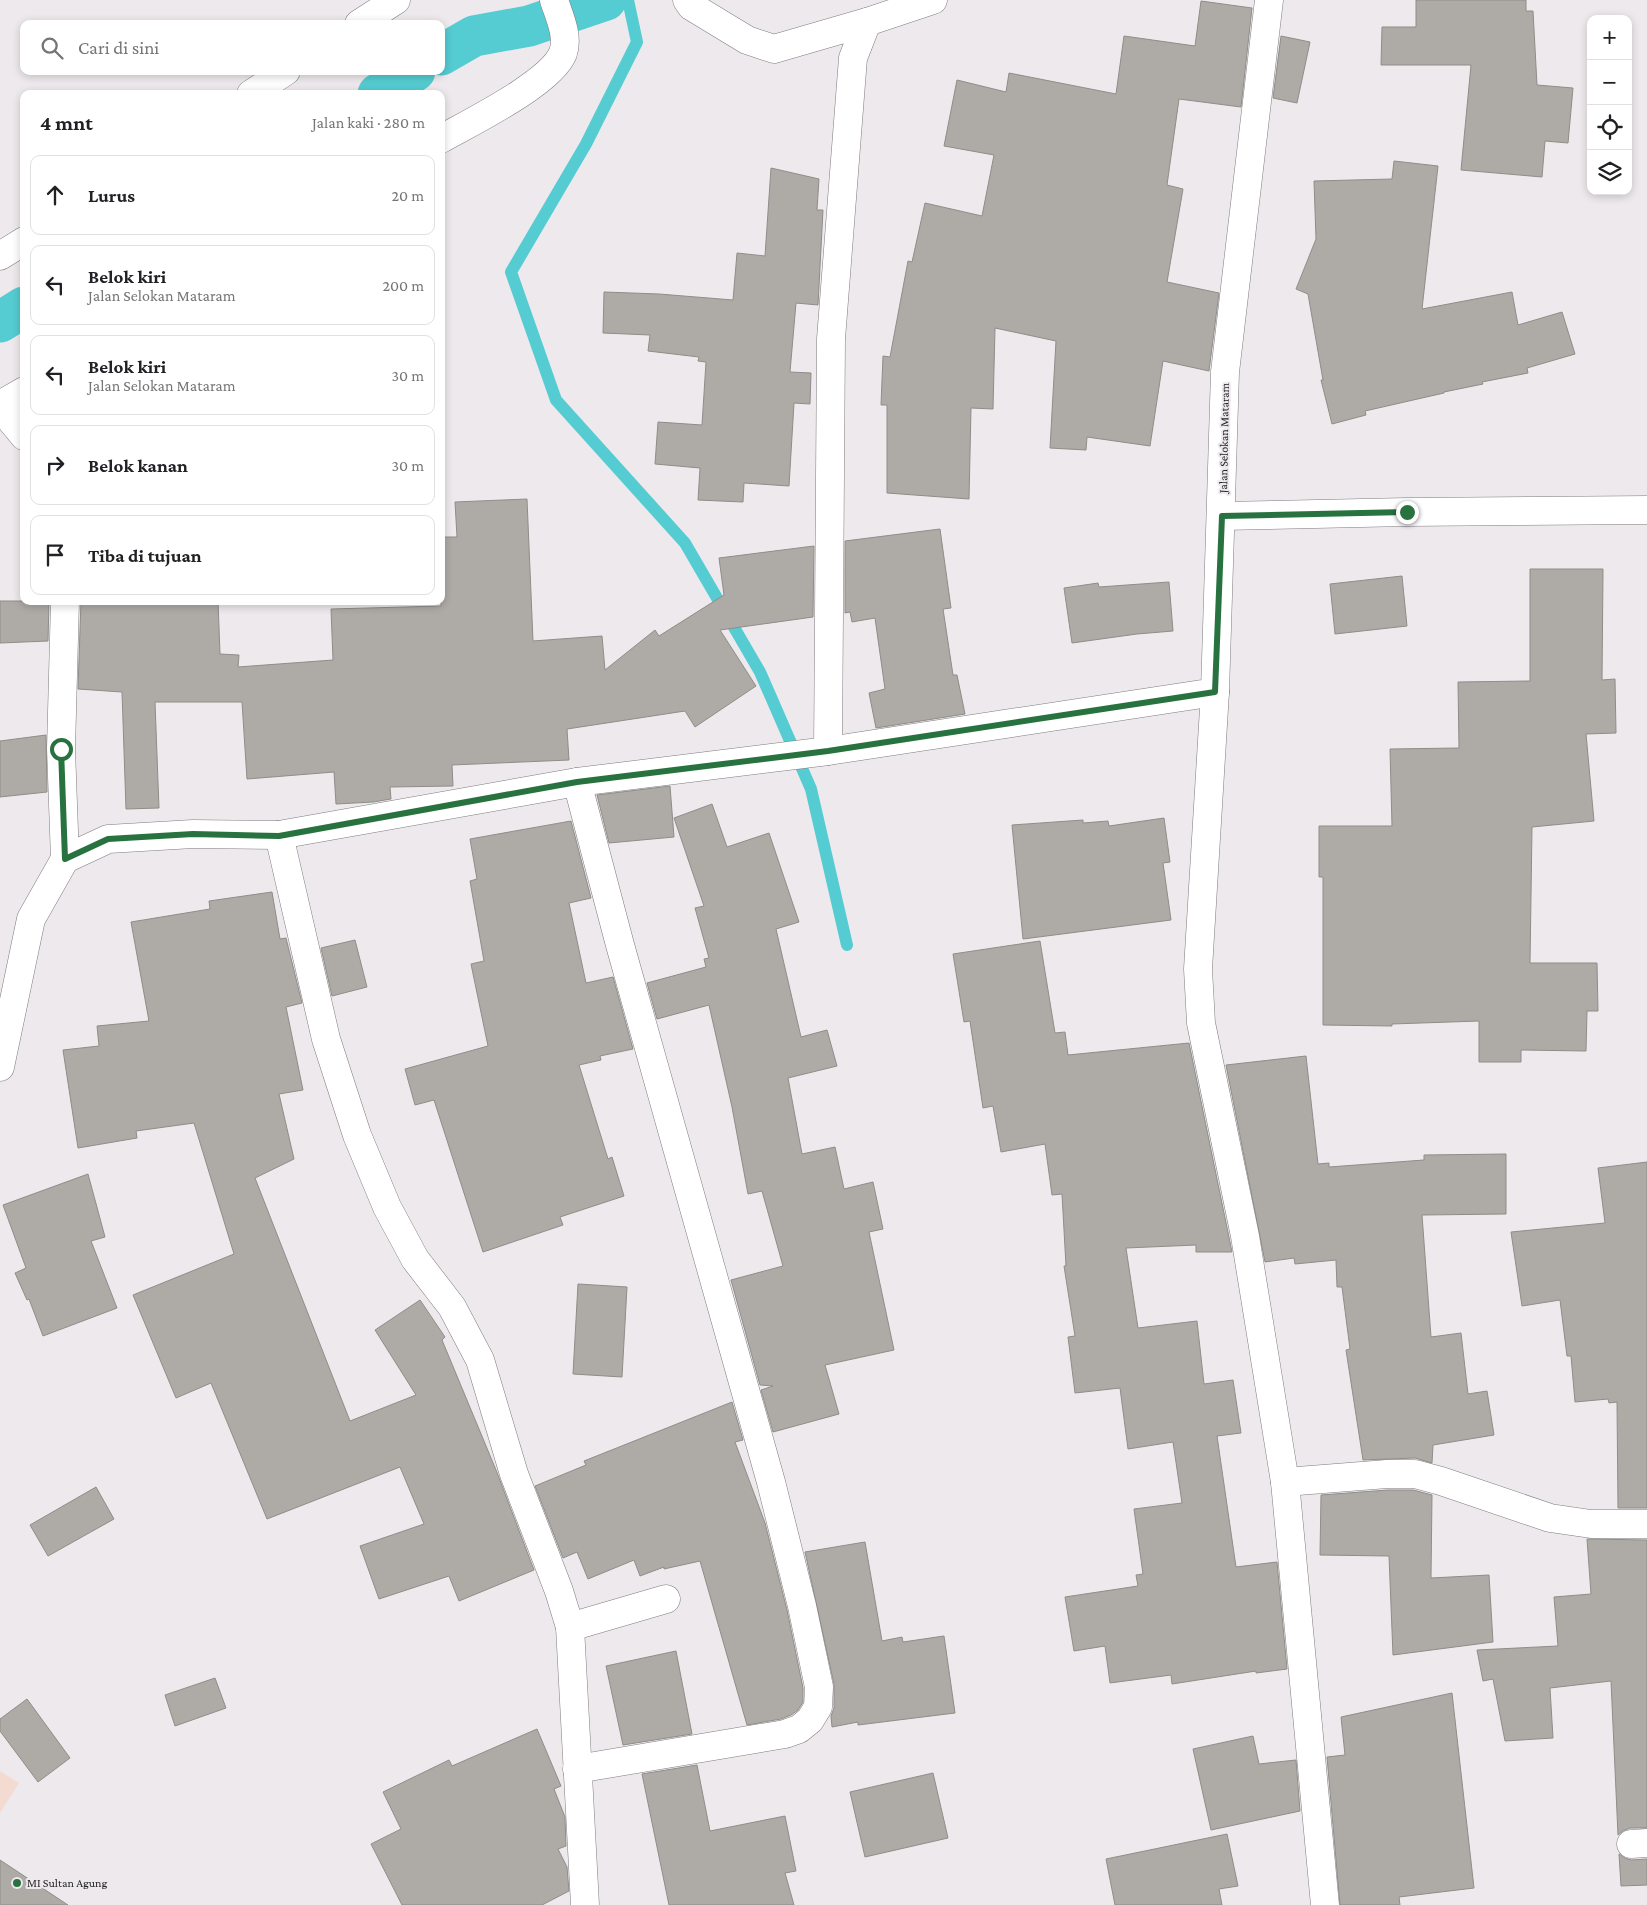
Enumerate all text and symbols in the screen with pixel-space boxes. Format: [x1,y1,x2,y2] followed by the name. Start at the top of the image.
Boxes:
[1587,15,1632,195] map controls
[1587,15,1632,60] button: +
[20,20,445,75] search box
[38,34,66,62] icon: search
[78,37,159,58] text: Cari di sini
[1587,60,1632,105] button: −
[1587,105,1632,150] button: locate
[40,111,93,135] text: 4 mnt
[312,114,425,131] text: Jalan kaki · 280 m
[1587,150,1632,195] button: layers
[41,181,69,209] icon: ahead
[88,185,135,206] text: Lurus
[391,187,424,204] text: 20 m
[88,266,166,287] text: Belok kiri
[41,271,69,299] icon: left
[382,277,424,294] text: 200 m
[88,287,236,304] text: Jalan Selokan Mataram
[88,356,166,377] text: Belok kiri
[41,361,69,389] icon: left
[392,367,424,384] text: 30 m
[88,377,236,394] text: Jalan Selokan Mataram
[1216,382,1232,494] street label: Jalan Selokan Mataram
[41,451,69,479] icon: right
[88,455,188,476] text: Belok kanan
[392,457,424,474] text: 30 m
[1396,501,1419,524] route end
[41,541,69,569] icon: arrive
[88,545,202,566] text: Tiba di tujuan
[50,738,73,761] route start
[27,1876,108,1890] place label: MI Sultan Agung
[11,1877,23,1889] marker: MI Sultan Agung

